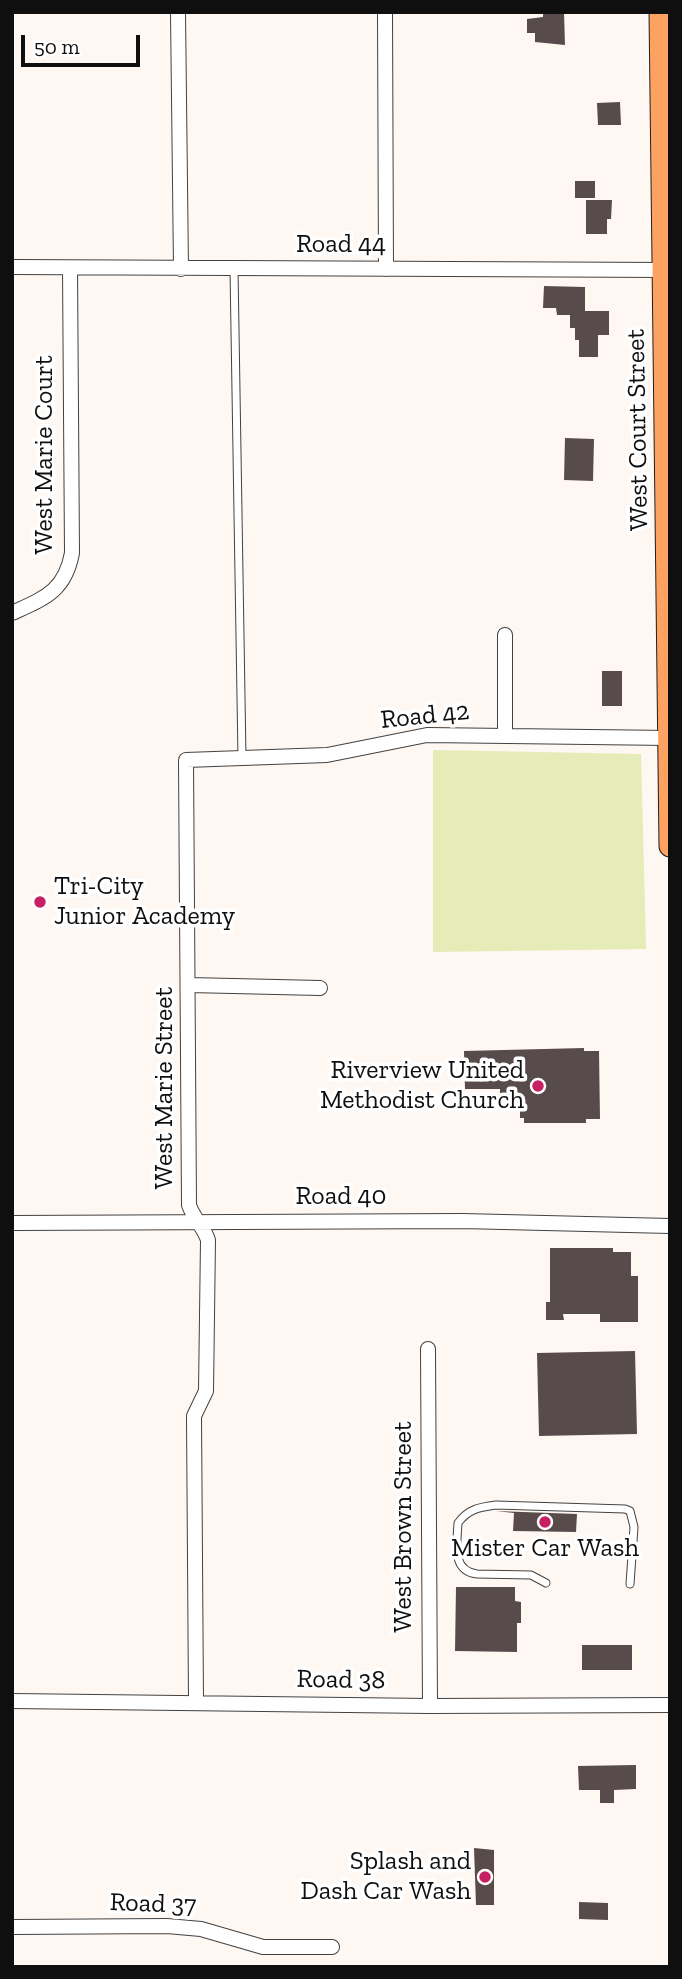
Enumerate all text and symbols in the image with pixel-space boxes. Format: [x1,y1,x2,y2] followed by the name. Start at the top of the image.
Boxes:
[24,21,144,65] scale bar
[34,34,80,59] text: 50 m
[296,229,386,261] street label: Road 44
[621,329,655,531] street label: West Court Street
[29,355,61,555] street label: West Marie Court
[379,696,471,736] street label: Road 42
[54,871,235,932] place label: Tri-City Junior Academy
[32,894,48,910] marker: Tri-City Junior Academy
[149,987,181,1189] street label: West Marie Street
[320,1055,524,1116] place label: Riverview United Methodist Church
[530,1078,546,1094] marker: Riverview United Methodist Church
[296,1181,386,1213] street label: Road 40
[388,1421,420,1633] street label: West Brown Street
[537,1514,553,1530] marker: Mister Car Wash
[451,1533,639,1565] place label: Mister Car Wash
[296,1664,386,1696] street label: Road 38
[301,1846,471,1908] place label: Splash and Dash Car Wash
[477,1869,493,1885] marker: Splash and Dash Car Wash
[109,1887,197,1921] street label: Road 37

